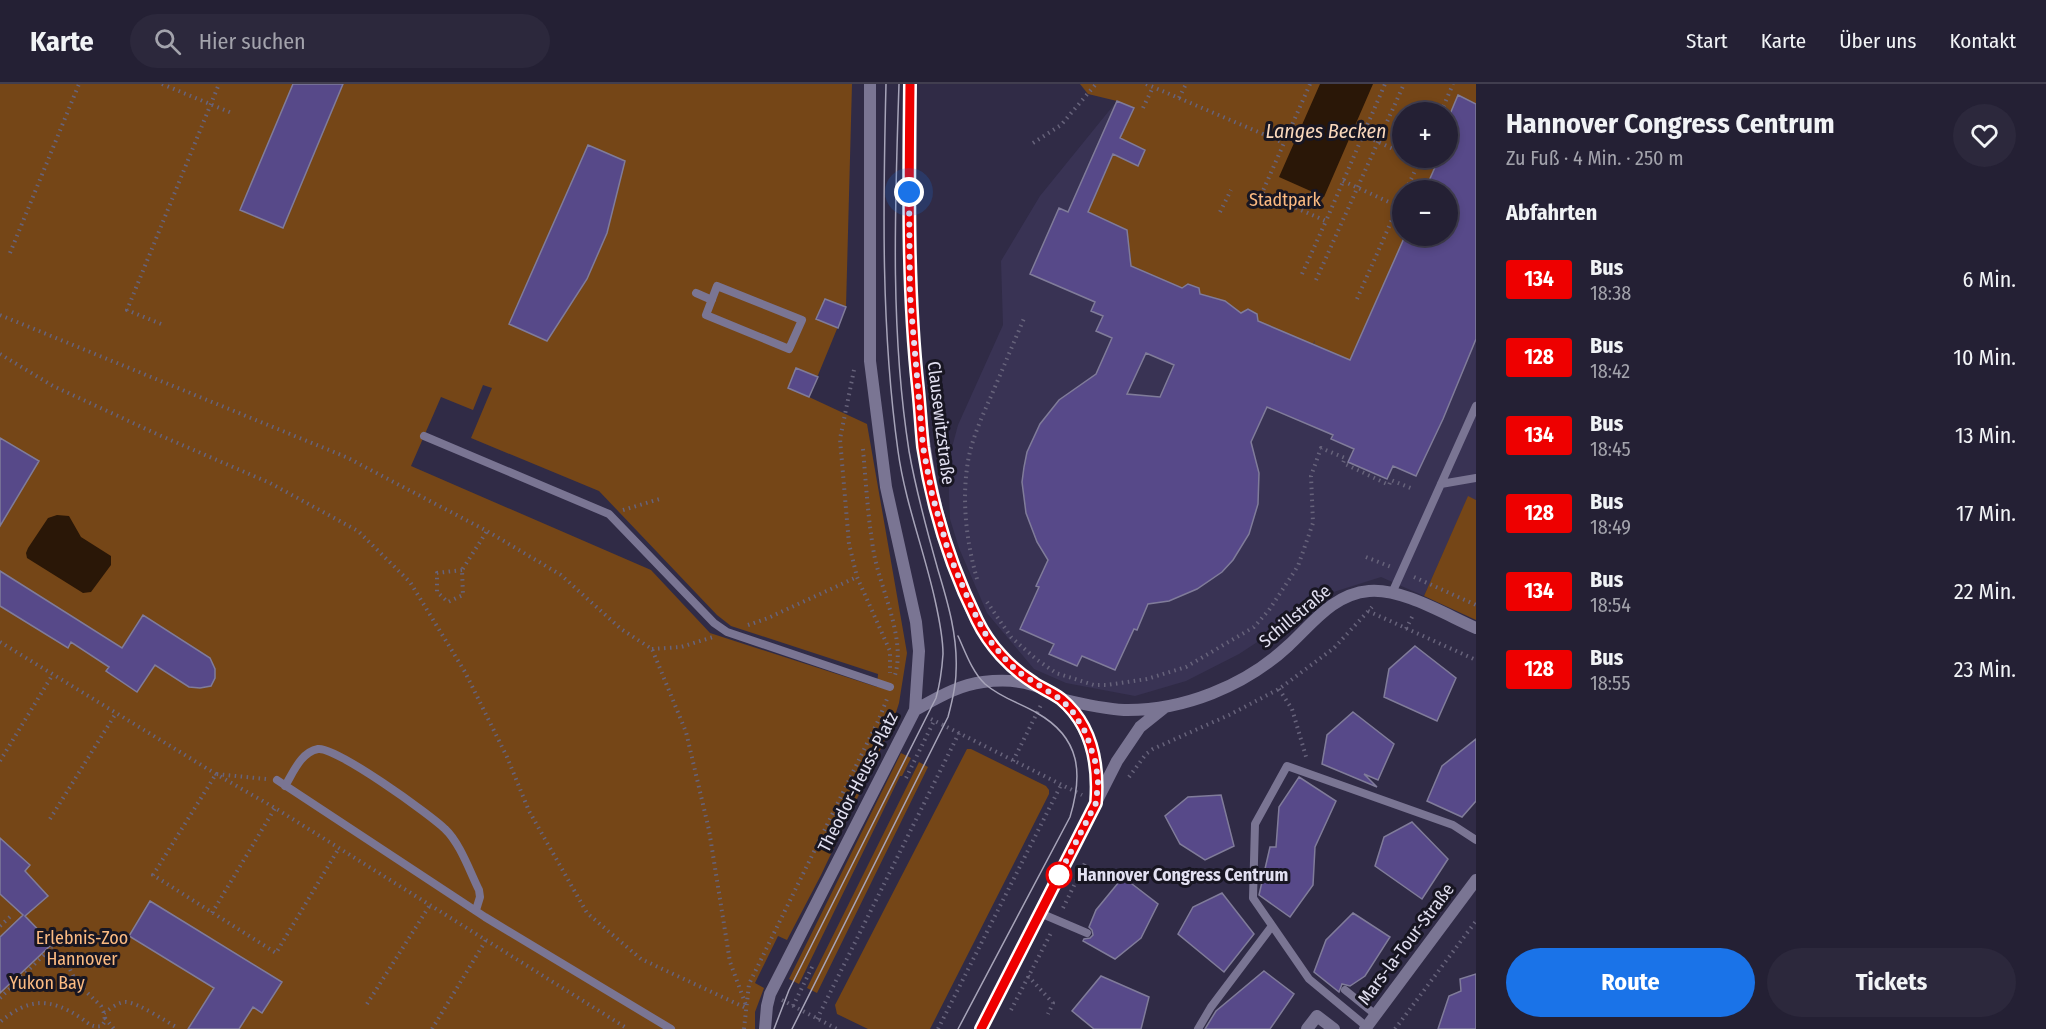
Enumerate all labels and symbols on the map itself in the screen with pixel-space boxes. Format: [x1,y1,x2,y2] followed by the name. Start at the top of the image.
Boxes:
[1266,119,1386,143] water label: Langes Becken
[894,177,924,207] your location
[1249,189,1322,211] park label: Stadtpark
[923,360,960,486] street label: Clausewitzstraße
[1255,580,1335,652] street label: Schillstraße
[813,708,903,856] street label: Theodor-Heuss-Platz
[1046,862,1072,888] marker: Hannover Congress Centrum
[1077,864,1288,886] place label: Hannover Congress Centrum
[1353,879,1459,1009] street label: Mars-la-Tour-Straße
[36,927,128,970] park label: Erlebnis-Zoo Hannover
[9,972,85,994] park label: Yukon Bay

